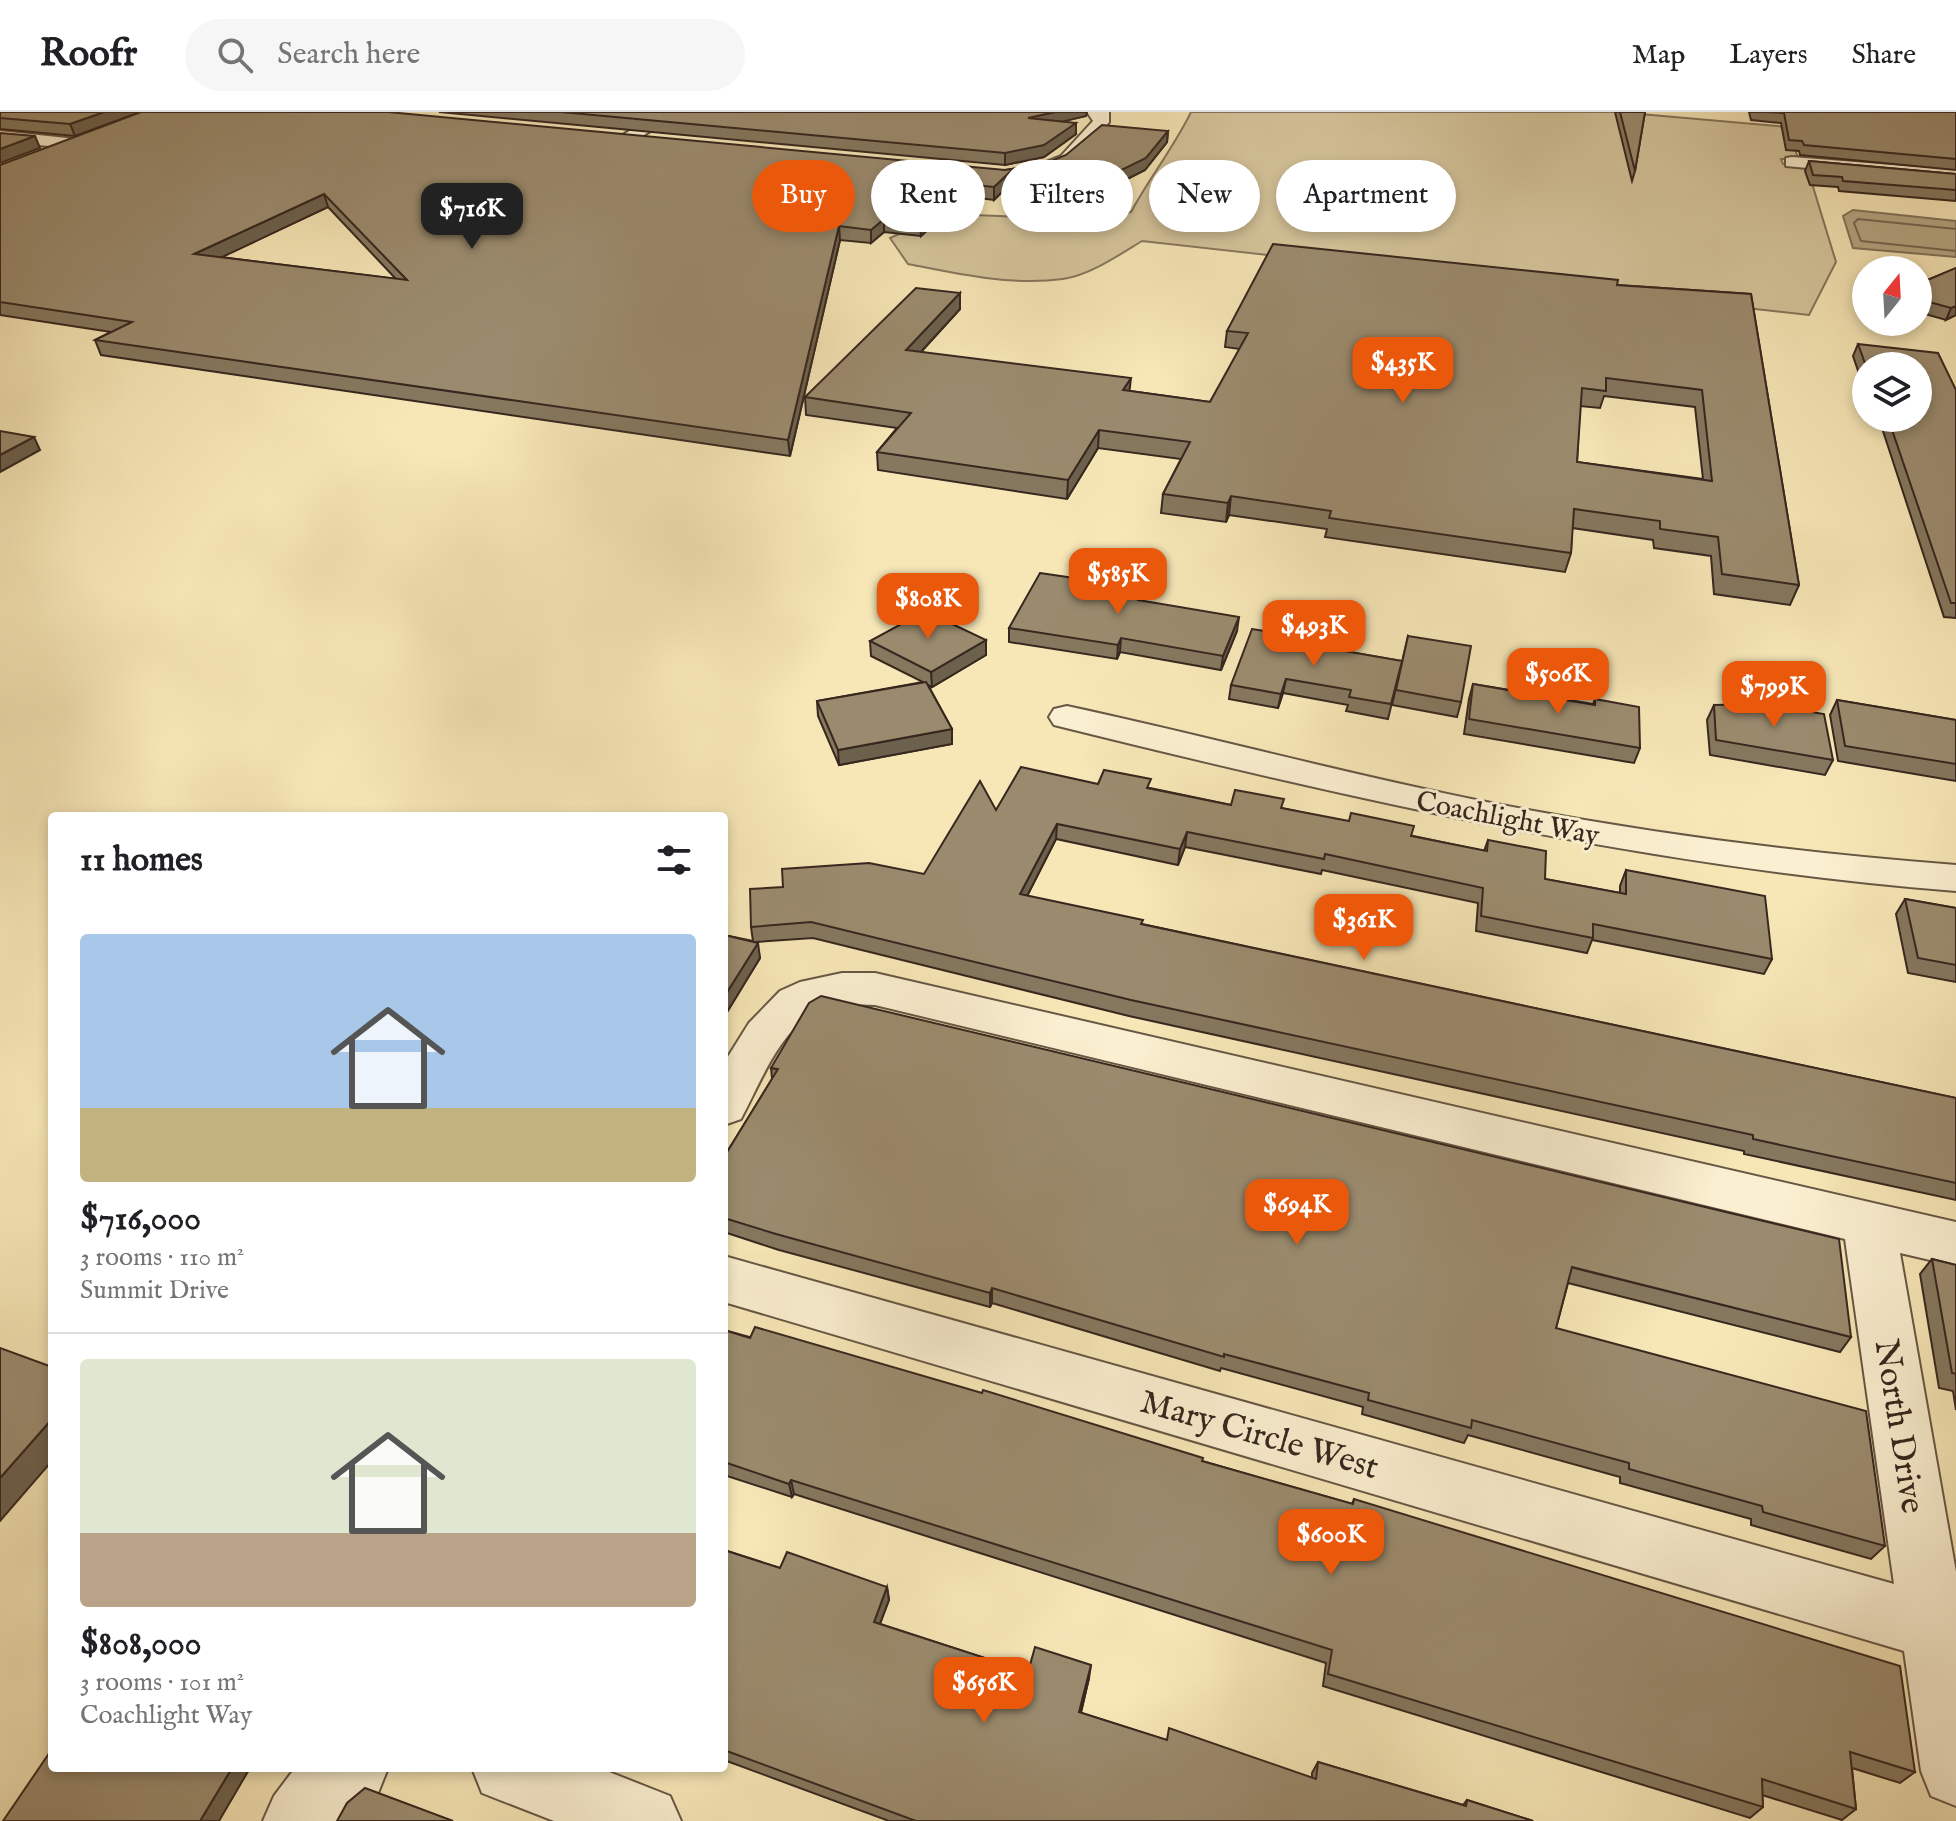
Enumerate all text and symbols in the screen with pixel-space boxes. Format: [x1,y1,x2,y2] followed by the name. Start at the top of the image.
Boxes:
[185,19,745,91] search box
[40,31,137,79] text: Roofr
[213,33,257,77] icon: search
[277,36,420,74] text: Search here
[1632,38,1685,73] text: Map
[1729,38,1808,73] text: Layers
[1852,38,1916,73] text: Share
[752,160,855,232] chip: Buy
[871,160,985,232] chip: Rent
[1001,160,1133,232] chip: Filters
[1149,160,1260,232] chip: New
[1276,160,1456,232] chip: Apartment
[416,183,528,251] pin: $716K
[439,192,505,225] text: $716K
[1852,256,1932,336] north arrow
[1852,256,1932,432] map controls
[1347,337,1459,405] pin: $435K
[1370,346,1436,379] text: $435K
[1852,352,1932,432] button: layers
[1062,548,1174,616] pin: $585K
[1087,557,1149,590] text: $585K
[872,573,984,641] pin: $808K
[895,582,961,615] text: $808K
[1258,600,1370,668] pin: $493K
[1280,609,1348,642] text: $493K
[1502,648,1614,716] pin: $506K
[1525,657,1591,690] text: $506K
[1718,661,1830,729] pin: $799K
[1740,670,1808,703] text: $799K
[1413,785,1602,854] street label: Coachlight Way
[652,838,696,882] icon: filters
[80,839,203,882] text: 11 homes
[1308,894,1420,962] pin: $361K
[1332,903,1396,936] text: $361K
[316,986,460,1130] icon: home
[1241,1179,1353,1247] pin: $694K
[1263,1188,1331,1221] text: $694K
[80,1198,201,1241] text: $716,000
[80,1241,244,1274] text: 3 rooms · 110 m²
[80,1274,229,1307] text: Summit Drive
[1864,1336,1933,1516] street label: North Drive
[1135,1381,1383,1490] street label: Mary Circle West
[316,1411,460,1555] icon: home
[1275,1509,1387,1577] pin: $600K
[1296,1518,1366,1551] text: $600K
[80,1623,201,1666] text: $808,000
[928,1657,1040,1725] pin: $656K
[80,1666,244,1699] text: 3 rooms · 101 m²
[952,1666,1016,1699] text: $656K
[80,1699,252,1732] text: Coachlight Way

